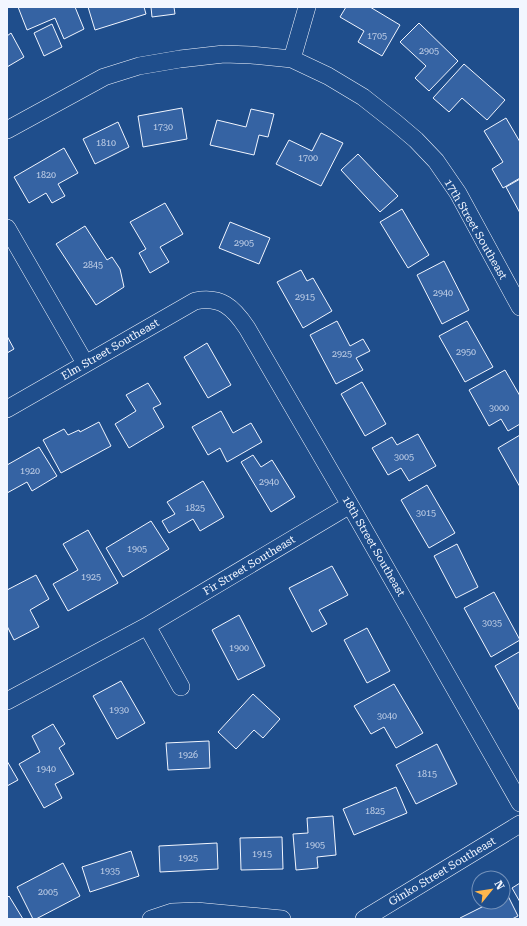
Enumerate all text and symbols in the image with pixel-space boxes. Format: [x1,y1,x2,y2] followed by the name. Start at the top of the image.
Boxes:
[367,31,387,41] house number: 1705
[419,46,439,56] house number: 2905
[153,122,173,132] house number: 1730
[96,138,116,148] house number: 1810
[298,153,318,163] house number: 1700
[36,170,56,180] house number: 1820
[441,177,510,282] street label: 17th Street Southeast
[234,238,254,248] house number: 2905
[83,260,103,270] house number: 2845
[433,288,453,298] house number: 2940
[295,292,315,302] house number: 2915
[59,316,161,383] street label: Elm Street Southeast
[456,347,476,357] house number: 2950
[332,349,352,359] house number: 2925
[489,403,509,413] house number: 3000
[394,452,414,462] house number: 3005
[20,466,40,476] house number: 1920
[259,477,279,487] house number: 2940
[339,494,408,599] street label: 18th Street Southeast
[185,503,205,513] house number: 1825
[416,508,436,518] house number: 3015
[201,533,298,598] street label: Fir Street Southeast
[127,544,147,554] house number: 1905
[81,572,101,582] house number: 1925
[482,618,502,628] house number: 3035
[229,643,249,653] house number: 1900
[109,705,129,715] house number: 1930
[377,711,397,721] house number: 3040
[178,750,198,760] house number: 1926
[36,764,56,774] house number: 1940
[417,769,437,779] house number: 1815
[365,806,385,816] house number: 1825
[386,834,498,909] street label: Ginko Street Southeast
[305,840,325,850] house number: 1905
[252,849,272,859] house number: 1915
[178,853,198,863] house number: 1925
[100,866,120,876] house number: 1935
[471,870,511,910] north arrow
[491,878,507,893] text: N
[38,887,58,897] house number: 2005

